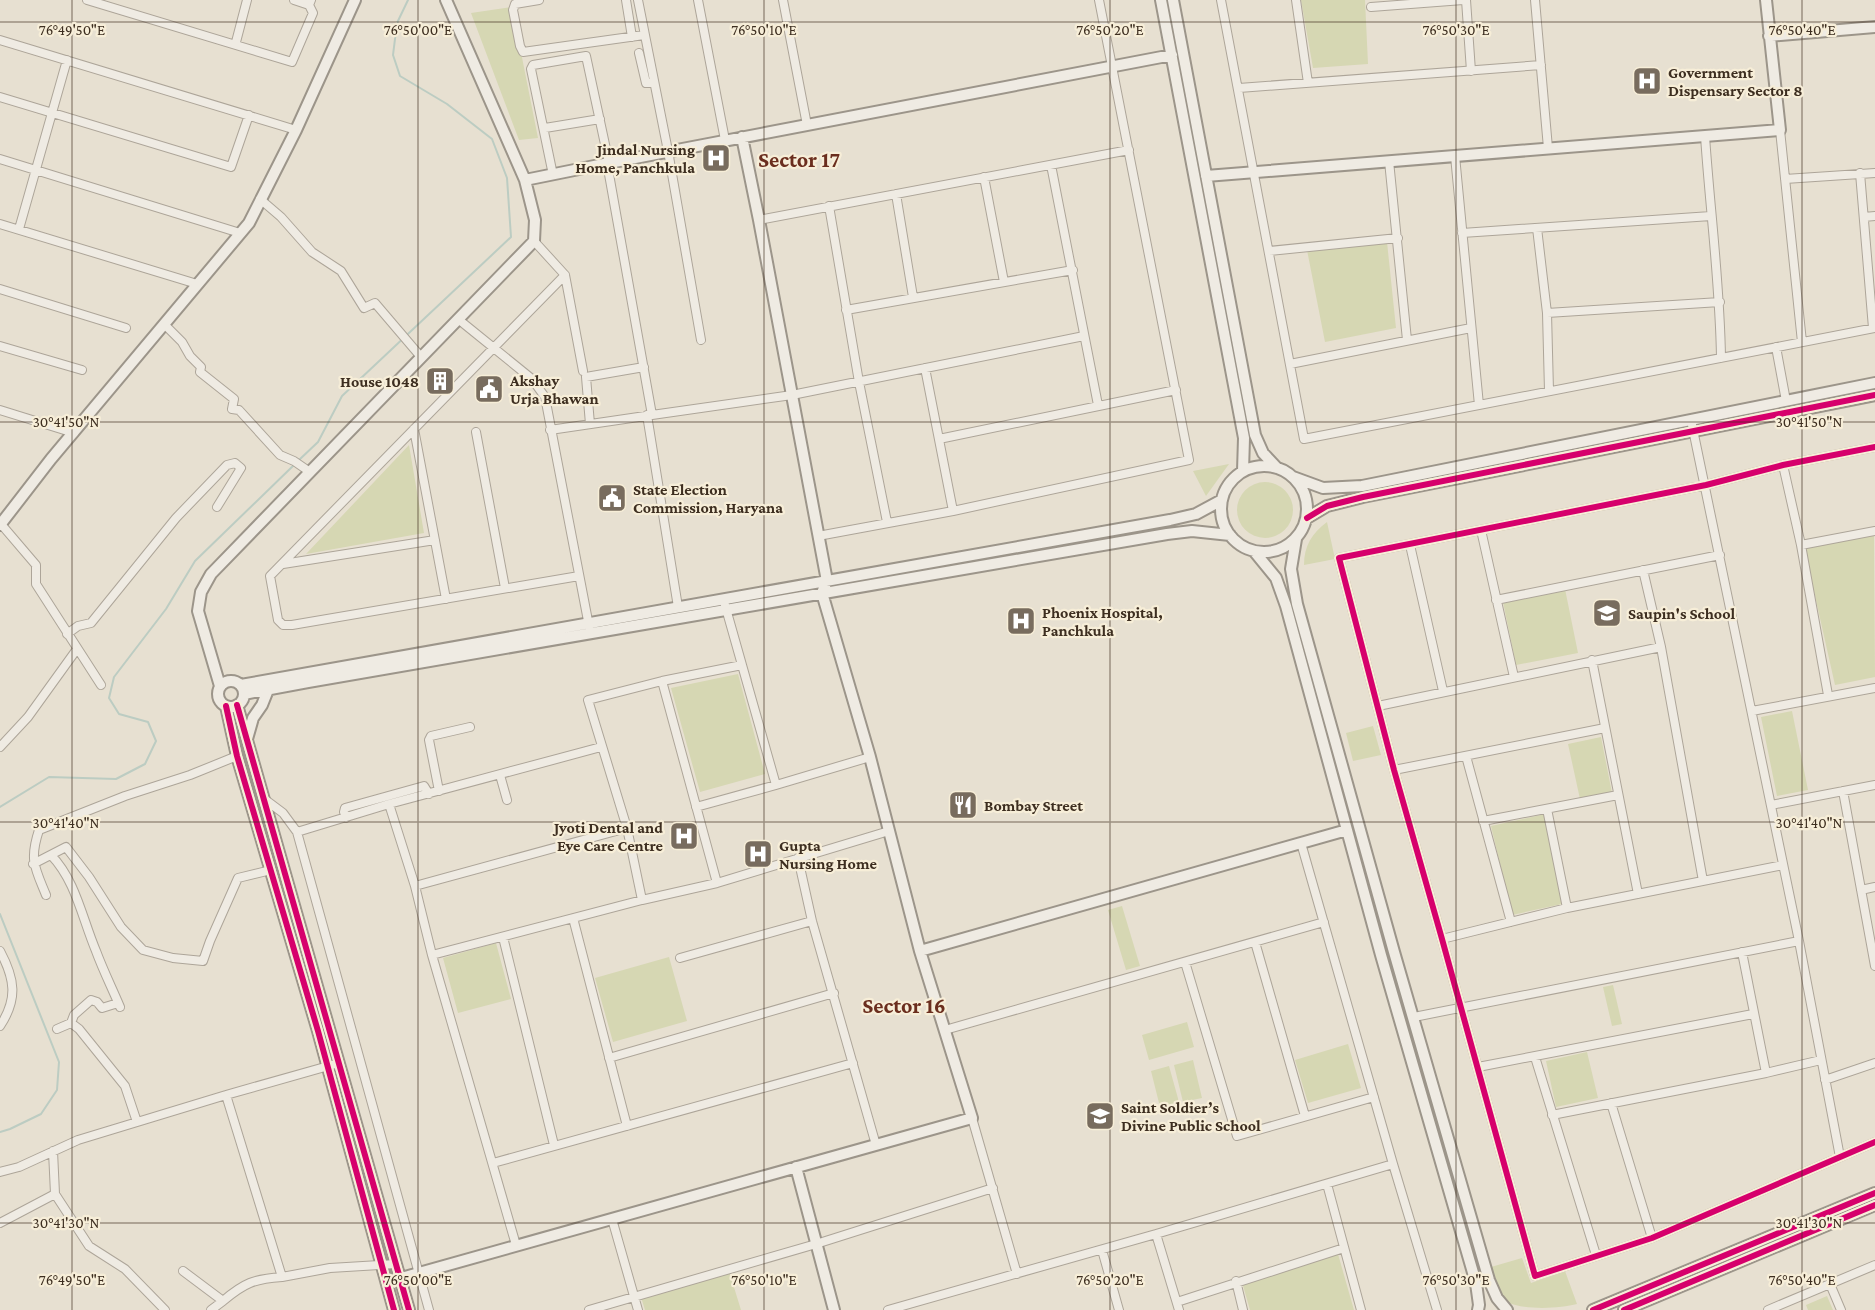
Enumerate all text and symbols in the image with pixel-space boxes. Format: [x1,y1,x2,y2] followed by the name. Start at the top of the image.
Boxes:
[39,22,105,38] text: 76°49'50"E
[384,22,452,38] text: 76°50'00"E
[731,22,797,38] text: 76°50'10"E
[1076,22,1144,38] text: 76°50'20"E
[1422,22,1490,38] text: 76°50'30"E
[1768,22,1836,38] text: 76°50'40"E
[1668,64,1803,99] place label: Government Dispensary Sector 8
[1631,65,1663,97] hospital icon: Government Dispensary Sector 8
[575,141,695,176] place label: Jindal Nursing Home, Panchkula
[700,142,732,174] hospital icon: Jindal Nursing Home, Panchkula
[758,147,840,172] district label: Sector 17
[424,365,456,397] building icon: House 1048
[509,372,599,408] place label: Akshay Urja Bhawan
[340,373,419,390] place label: House 1048
[473,373,505,405] public building icon: Akshay Urja Bhawan
[33,414,99,430] text: 30°41'50"N
[1776,414,1842,430] text: 30°41'50"N
[633,481,783,516] place label: State Election Commission, Haryana
[596,482,628,514] public building icon: State Election Commission, Haryana
[1591,597,1623,629] school or university icon: Saupin's School
[1042,604,1163,639] place label: Phoenix Hospital, Panchkula
[1005,605,1037,637] hospital icon: Phoenix Hospital, Panchkula
[1628,605,1736,622] place label: Saupin's School
[947,789,979,821] restaurant icon: Bombay Street
[984,797,1083,814] place label: Bombay Street
[33,815,100,831] text: 30°41'40"N
[1776,815,1843,831] text: 30°41'40"N
[552,819,664,854] place label: Jyoti Dental and Eye Care Centre
[668,820,700,852] hospital icon: Jyoti Dental and Eye Care Centre
[779,837,877,872] place label: Gupta Nursing Home
[742,838,774,870] hospital icon: Gupta Nursing Home
[862,993,946,1018] district label: Sector 16
[1121,1099,1261,1134] place label: Saint Soldier’s Divine Public School
[1084,1100,1116,1132] school or university icon: Saint Soldier’s Divine Public School
[33,1215,100,1231] text: 30°41'30"N
[1776,1215,1843,1231] text: 30°41'30"N
[39,1272,105,1288] text: 76°49'50"E
[384,1272,452,1288] text: 76°50'00"E
[731,1272,797,1288] text: 76°50'10"E
[1076,1272,1144,1288] text: 76°50'20"E
[1422,1272,1490,1288] text: 76°50'30"E
[1768,1272,1836,1288] text: 76°50'40"E

